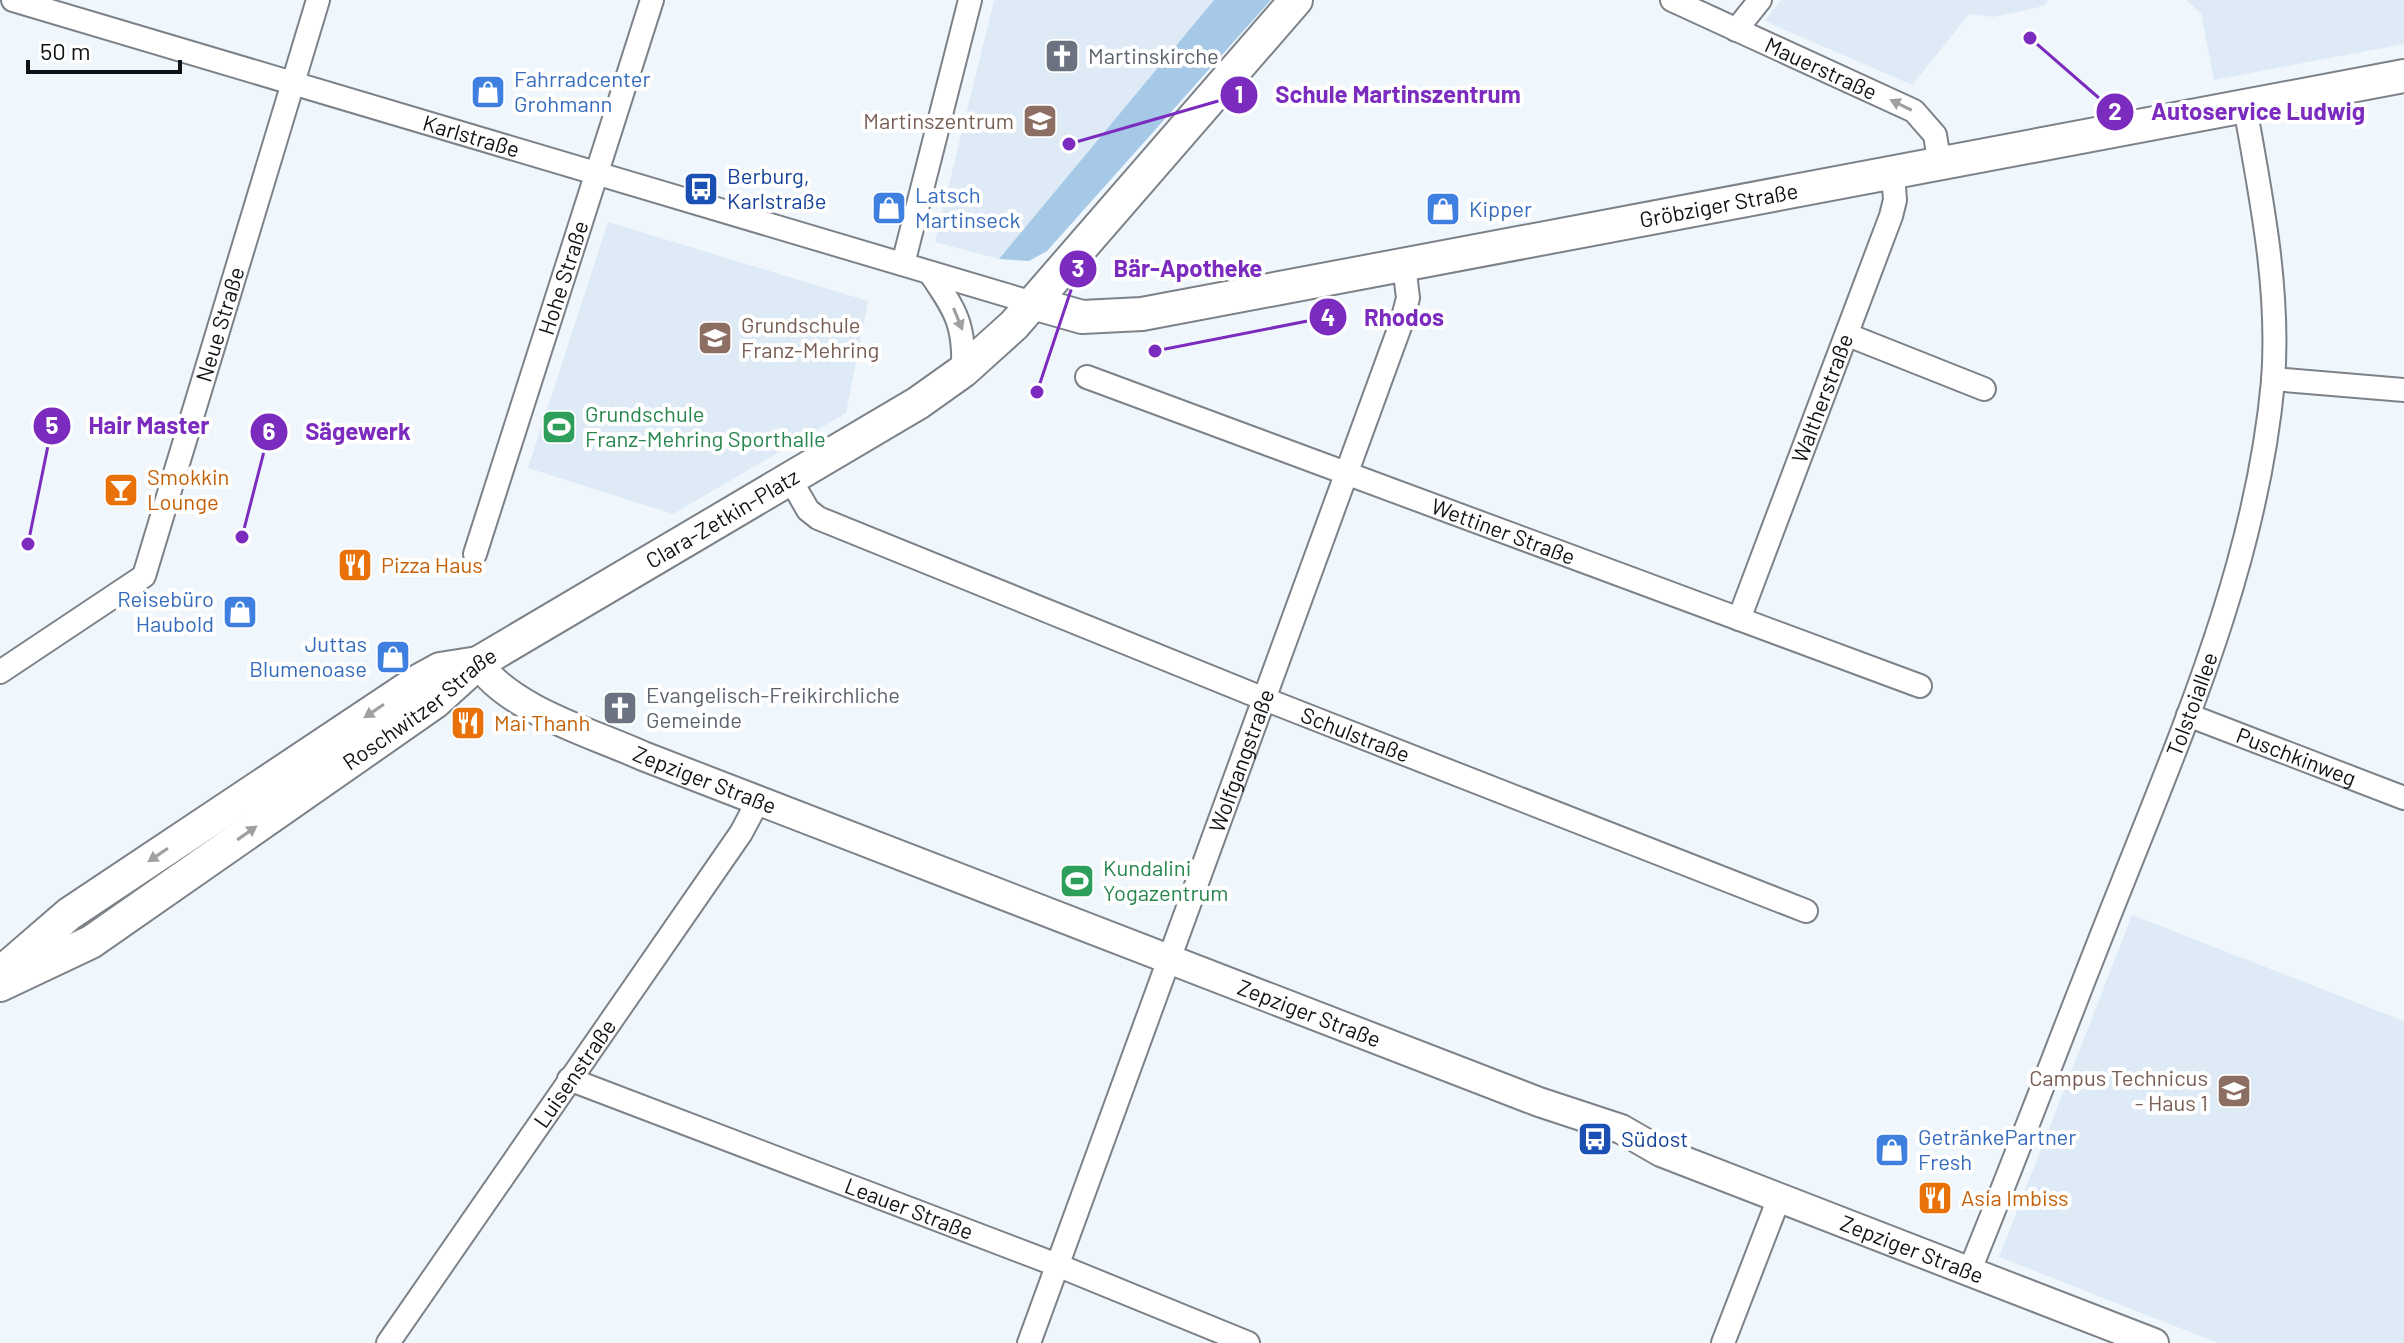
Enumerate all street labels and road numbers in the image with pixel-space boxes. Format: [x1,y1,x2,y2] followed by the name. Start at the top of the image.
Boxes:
[1761,31,1882,104] street label: Mauerstraße
[420,109,523,162] street label: Karlstraße
[1637,177,1800,232] street label: Gröbziger Straße
[532,217,593,338] street label: Hohe Straße
[189,263,249,385] street label: Neue Straße
[1785,330,1857,466] street label: Waltherstraße
[641,462,803,573] street label: Clara-Zetkin-Platz
[1428,492,1579,569] street label: Wettiner Straße
[337,641,501,774] street label: Roschwitzer Straße
[2160,649,2222,760] street label: Tolstoiallee
[1203,685,1279,835] street label: Wolfgangstraße
[1298,701,1414,767] street label: Schulstraße
[2233,721,2360,790] street label: Puschkinweg
[630,739,780,818] street label: Zepziger Straße
[1234,973,1385,1052] street label: Zepziger Straße
[527,1014,620,1132] street label: Luisenstraße
[842,1171,977,1244] street label: Leauer Straße
[1837,1209,1988,1288] street label: Zepziger Straße

